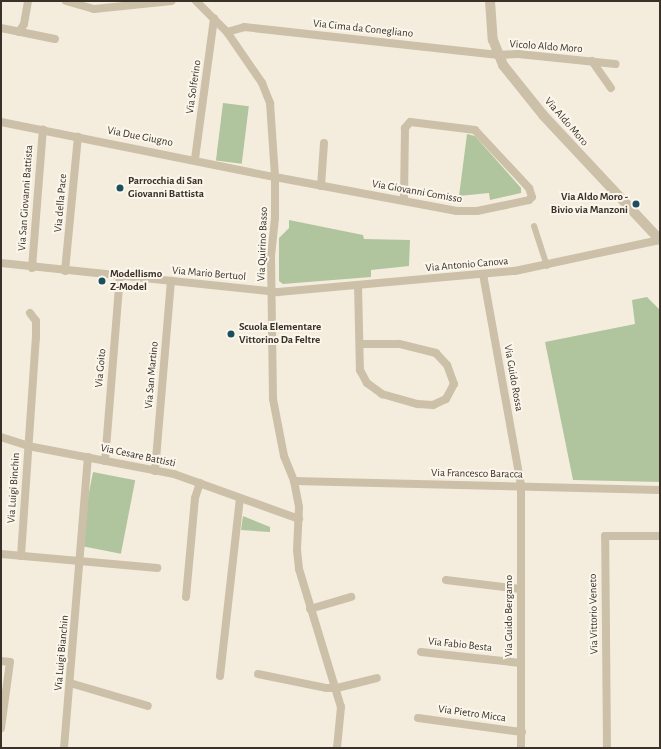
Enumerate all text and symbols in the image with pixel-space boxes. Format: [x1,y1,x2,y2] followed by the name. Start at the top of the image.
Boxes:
[312,17,414,41] street label: Via Cima da Conegliano
[509,38,583,56] street label: Vicolo Aldo Moro
[184,59,204,115] street label: Via Solferino
[541,95,591,149] street label: Via Aldo Moro
[106,124,174,150] street label: Via Due Giugno
[16,145,36,251] street label: Via San Giovanni Battista
[52,173,70,233] street label: Via della Pace
[128,175,204,201] place label: Parrocchia di San Giovanni Battista
[371,178,463,206] street label: Via Giovanni Comisso
[115,183,125,193] marker: Parrocchia di San Giovanni Battista
[551,191,628,217] place label: Via Aldo Moro - Bivio via Manzoni
[631,199,641,209] marker: Via Aldo Moro - Bivio via Manzoni
[255,206,271,282] street label: Via Quirino Basso
[425,255,509,275] street label: Via Antonio Canova
[171,264,247,284] street label: Via Mario Bertuol
[110,268,162,294] place label: Modellismo Z-Model
[97,276,107,286] marker: Modellismo Z-Model
[239,321,321,347] place label: Scuola Elementare Vittorino Da Feltre
[226,329,236,339] marker: Scuola Elementare Vittorino Da Feltre
[142,341,162,409] street label: Via San Martino
[501,344,525,412] street label: Via Guido Rossa
[93,348,109,388] street label: Via Goito
[99,442,177,470] street label: Via Cesare Battisti
[5,452,23,524] street label: Via Luigi Binchin
[431,467,523,481] street label: Via Francesco Baracca
[587,574,601,654] street label: Via Vittorio Veneto
[502,575,516,657] street label: Via Guido Bergamo
[52,615,72,691] street label: Via Luigi Bianchin
[427,635,493,655] street label: Via Fabio Besta
[437,703,507,725] street label: Via Pietro Micca

